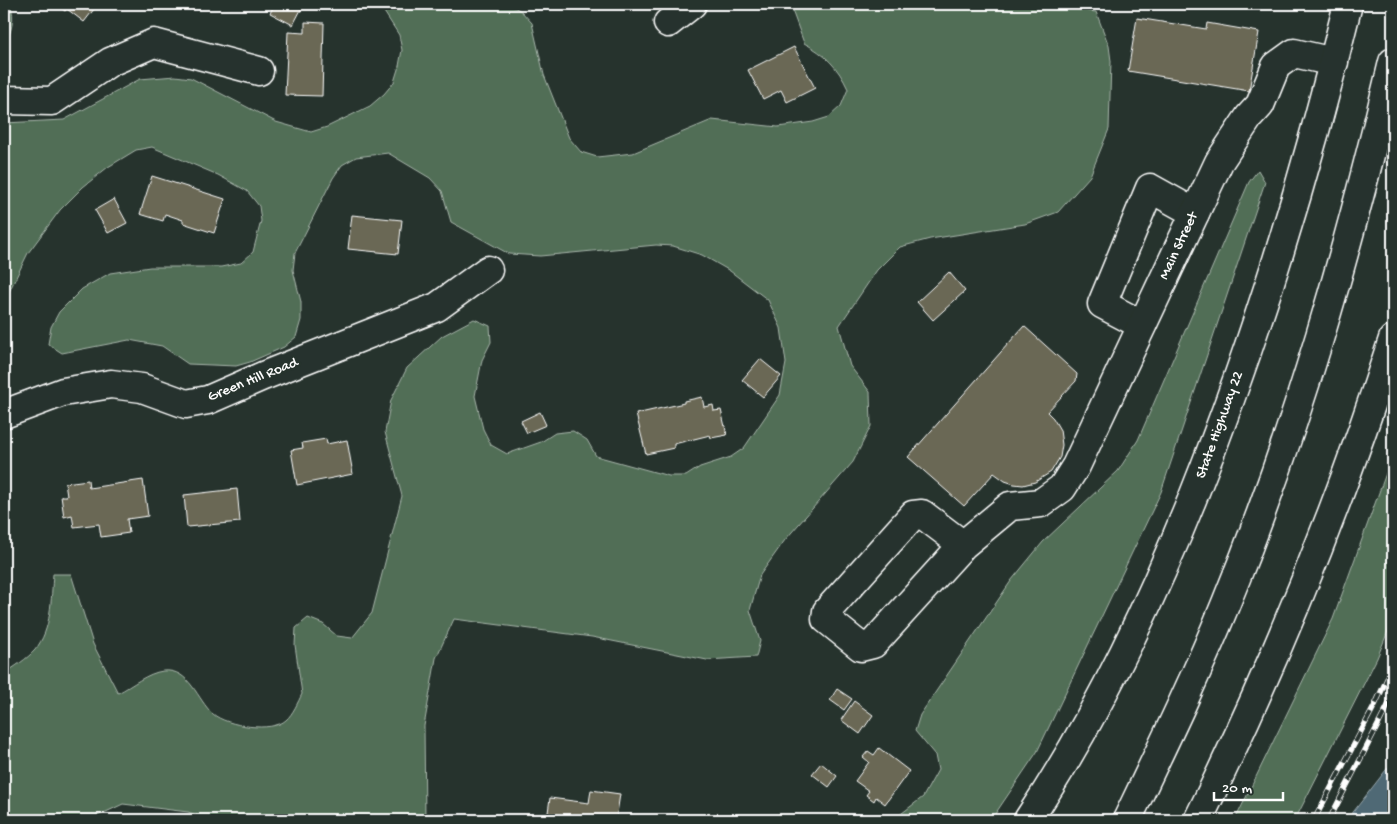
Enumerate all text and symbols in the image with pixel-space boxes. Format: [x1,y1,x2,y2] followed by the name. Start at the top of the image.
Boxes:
[1155,208,1203,283] street label: Main Street
[205,353,302,406] street label: Green Hill Road
[1192,369,1248,481] street label: State Highway 22
[1214,769,1283,801] scale bar
[1222,780,1252,798] text: 20 m

